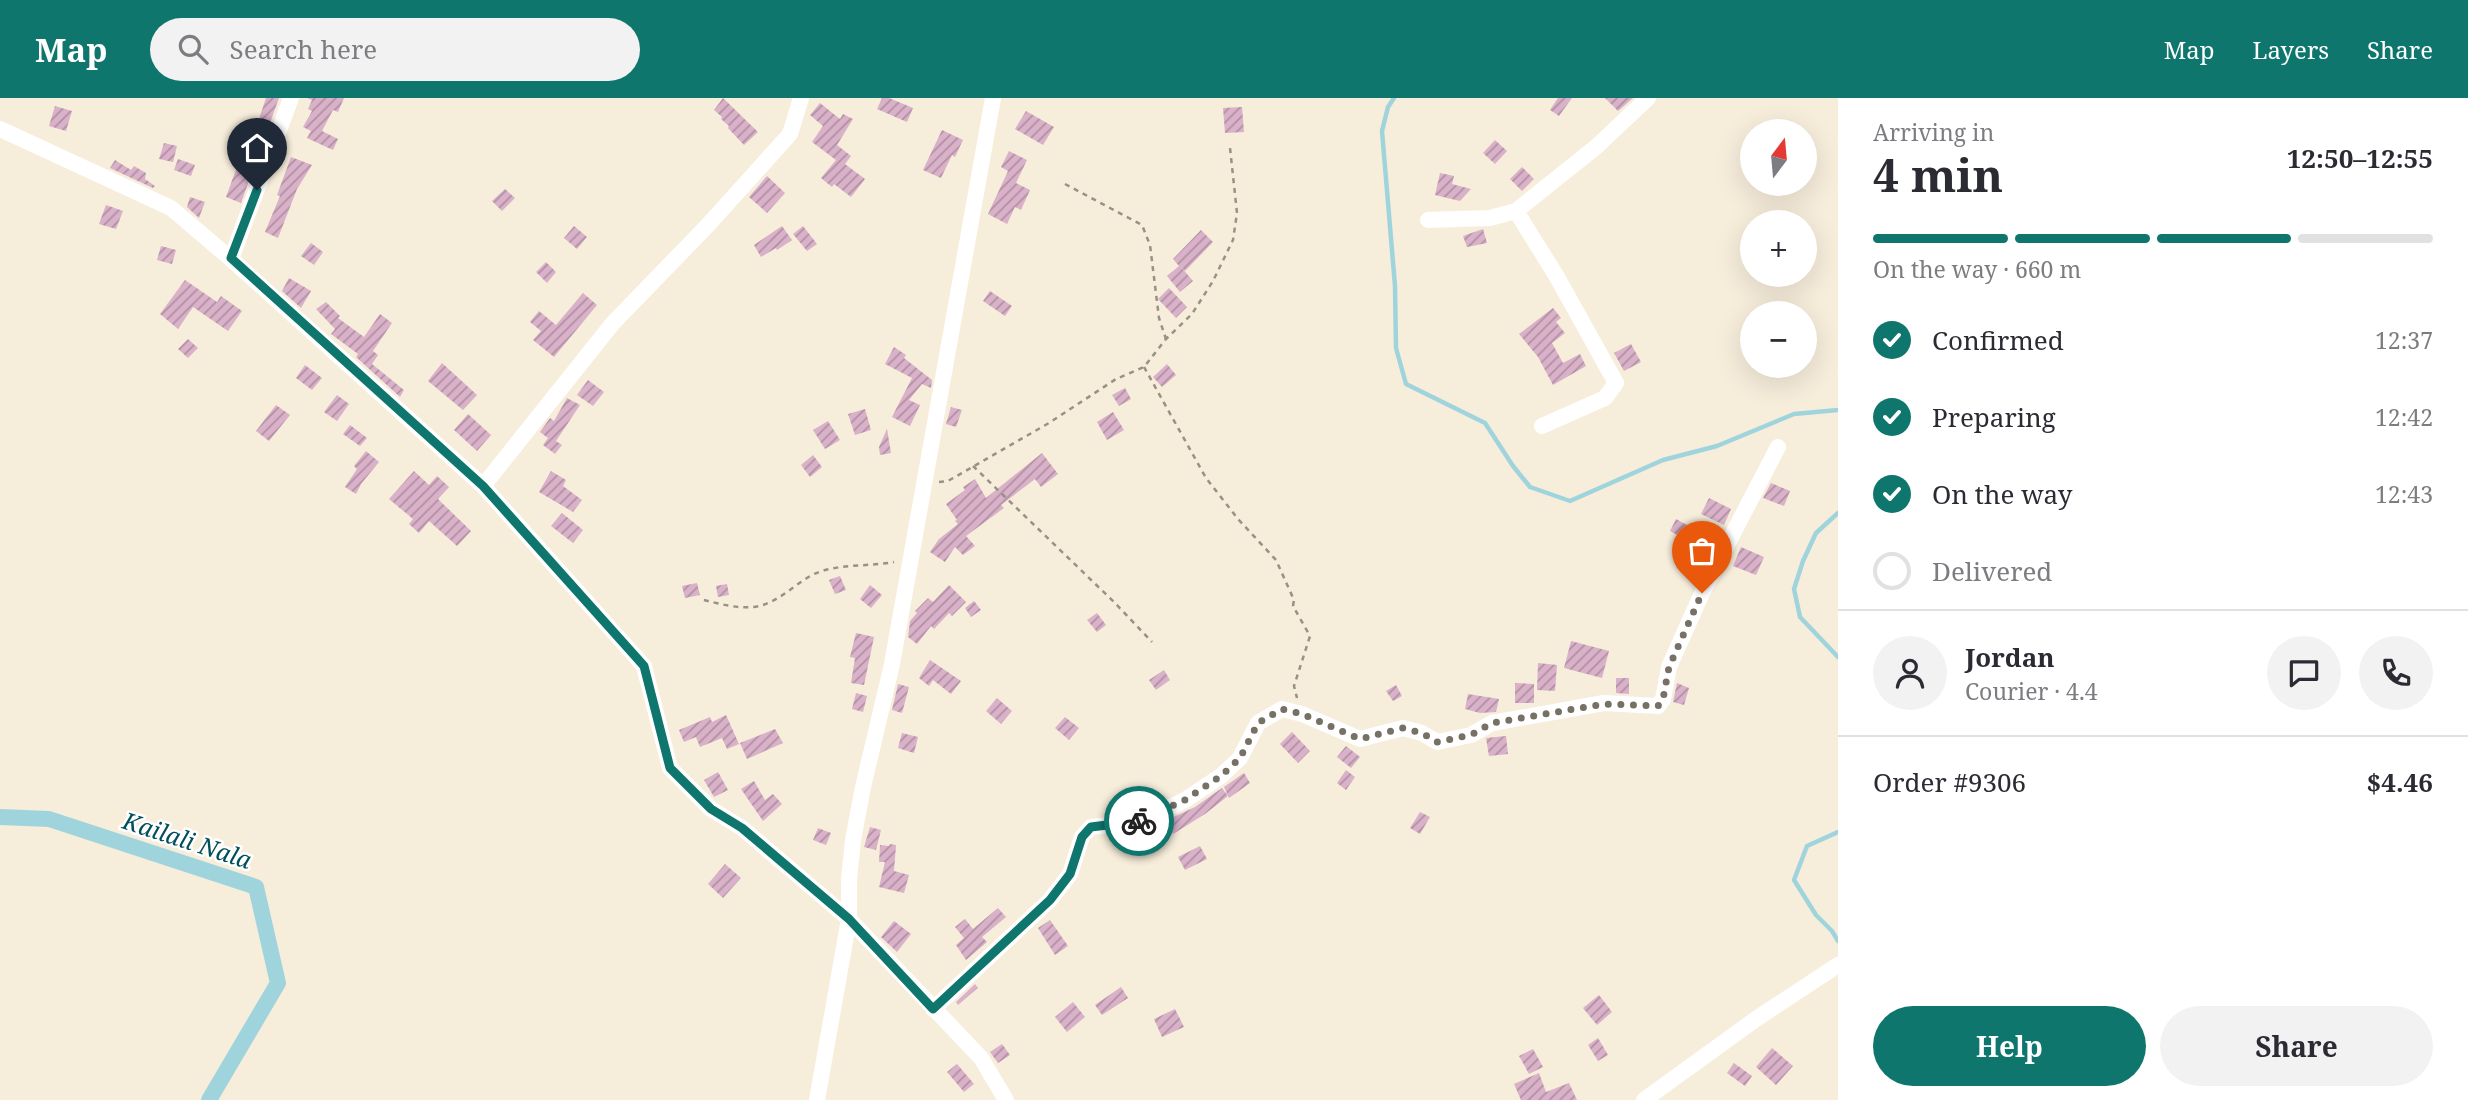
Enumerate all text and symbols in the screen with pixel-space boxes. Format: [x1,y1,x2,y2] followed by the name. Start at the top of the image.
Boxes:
[150,18,640,81] search box
[35,27,108,72] text: Map
[174,30,212,68] icon: search
[230,31,377,67] text: Search here
[2164,33,2215,66] text: Map
[2253,33,2329,66] text: Layers
[2367,33,2433,66] text: Share
[1873,116,1994,148] text: Arriving in
[227,118,287,190] pin
[1740,119,1816,196] north arrow
[1740,119,1817,378] map controls
[238,129,276,167] icon: home
[2287,140,2433,176] text: 12:50–12:55
[1873,143,2003,205] text: 4 min
[1740,210,1817,287] button: +
[1873,253,2081,285] text: On the way · 660 m
[1740,301,1817,378] button: −
[1873,321,1911,359] icon: check
[1932,322,2064,358] text: Confirmed
[2375,324,2433,356] text: 12:37
[1873,398,1911,436] icon: check
[1932,399,2056,435] text: Preparing
[2375,401,2433,433] text: 12:42
[1873,475,1911,513] icon: check
[1932,476,2072,512] text: On the way
[2375,478,2433,510] text: 12:43
[1672,521,1732,593] pin
[1683,532,1721,570] icon: bag
[1932,553,2052,589] text: Delivered
[1873,636,1947,710] button: person
[2267,636,2341,710] button: chat
[2359,636,2433,710] button: phone
[1965,639,2055,675] text: Jordan
[1965,675,2098,707] text: Courier · 4.4
[1873,764,2026,800] text: Order #9306
[2367,764,2433,800] text: $4.46
[1104,786,1174,856] courier
[1120,802,1158,840] icon: bike
[118,803,256,876] water label: Kailali Nala
[1873,1006,2146,1086] button: Help
[2160,1006,2433,1086] button: Share

